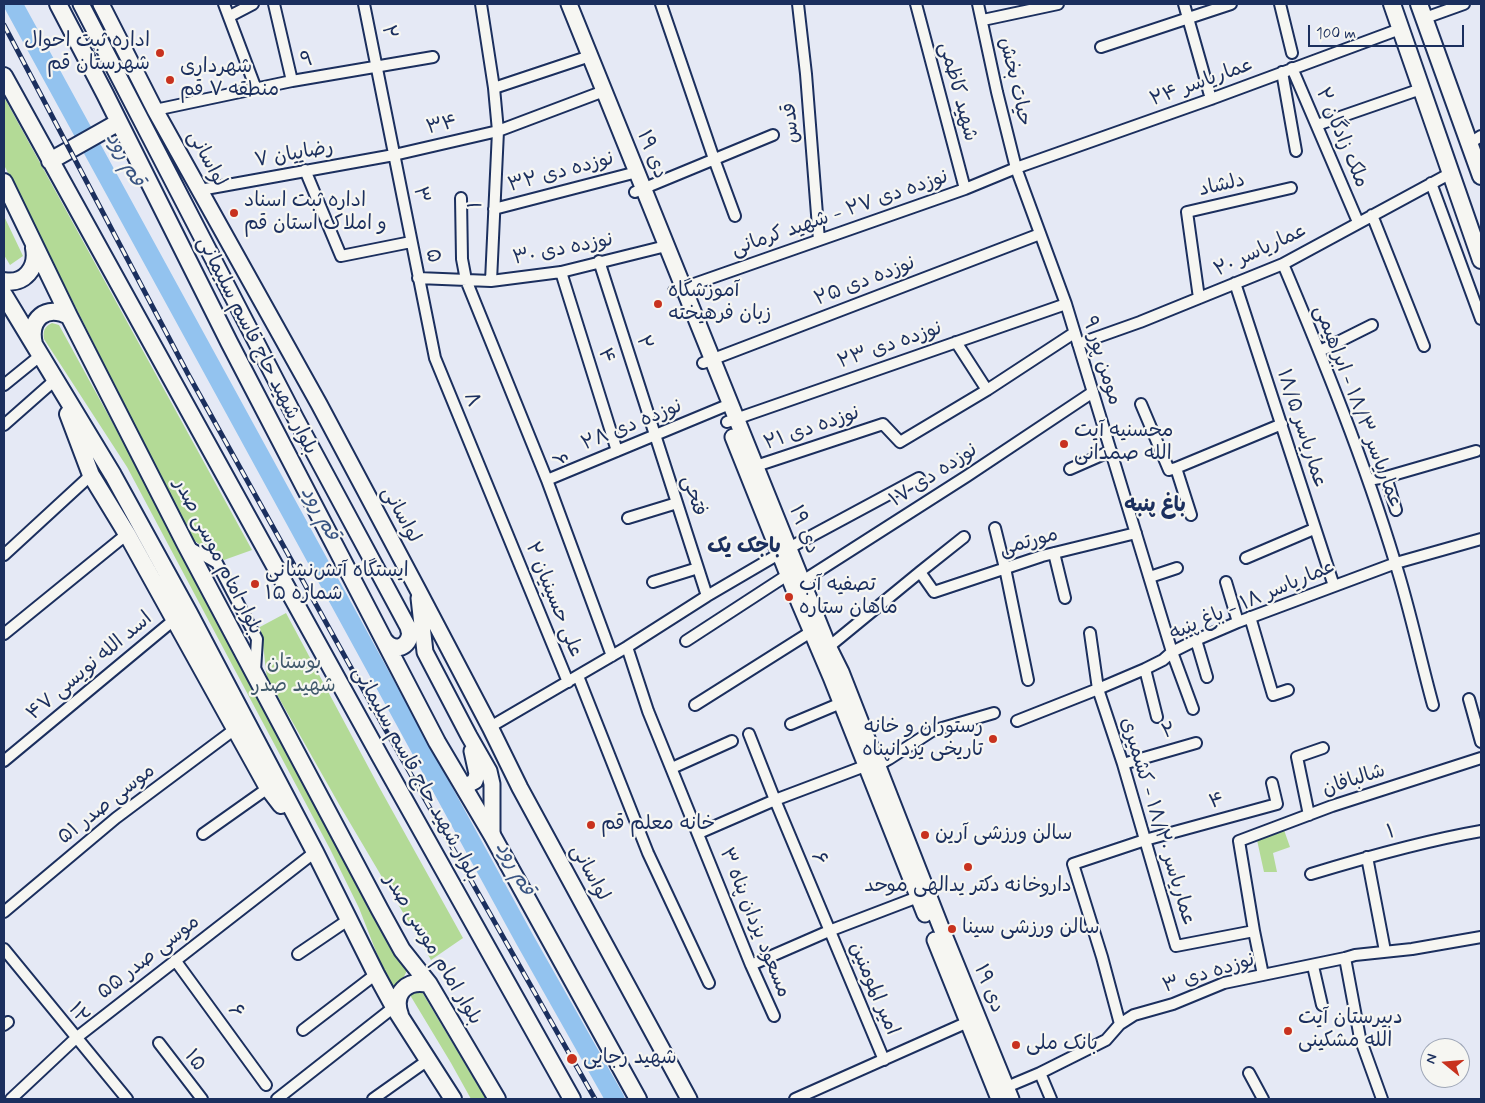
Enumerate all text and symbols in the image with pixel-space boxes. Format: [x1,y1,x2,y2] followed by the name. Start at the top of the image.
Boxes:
[1310,15,1466,47] scale bar
[375,23,401,41] street label: ۲
[1316,24,1356,44] text: 100 m
[24,30,150,77] place label: اداره ثبت احوال شهرستان قم
[992,35,1036,129] street label: حیات بخش
[932,40,982,144] street label: شهید کاظمی
[154,47,166,59] marker: اداره ثبت احوال شهرستان قم
[299,48,315,74] street label: ۹
[1147,53,1257,113] street label: عماریاسر ۲۴
[180,56,279,103] place label: شهرداری منطقه ۷ قم
[164,74,176,86] marker: شهرداری منطقه ۷ قم
[1309,84,1373,192] street label: ۲ ملک زادگان
[778,102,806,144] street label: قدس
[424,111,460,141] street label: ۳۴
[181,127,231,191] street label: لواسانی
[630,127,672,183] street label: ۱۹ دی
[99,128,149,192] water label: قم رود
[253,136,335,174] street label: ۷ رضاییان
[505,147,617,199] street label: نوزده دی ۳۲
[729,166,951,262] street label: نوزده دی ۲۷ - شهید کرمانی
[1197,169,1247,203] street label: دلشاد
[407,185,433,205] street label: ۳
[244,190,387,237] place label: اداره ثبت اسناد و املاک استان قم
[465,201,489,209] street label: ۱
[228,207,240,219] marker: اداره ثبت اسناد و املاک استان قم
[1211,219,1311,283] street label: عماریاسر ۲۰
[511,229,615,271] street label: نوزده دی ۳۰
[190,233,322,459] street label: بلوار شهید حاج قاسم سلیمانی
[419,247,445,265] street label: ۵
[811,252,919,312] street label: نوزده دی ۲۵
[668,280,771,327] place label: آموزشگاه زبان فرهیخته
[652,298,664,310] marker: آموزشگاه زبان فرهیخته
[1307,302,1407,512] street label: عماریاسر ۱۸/۳ - ابراهیمی
[1076,314,1126,408] street label: مومن پور ۹
[835,317,945,375] street label: نوزده دی ۲۳
[629,333,657,353] street label: ۲
[591,345,619,367] street label: ۴
[1270,366,1332,492] street label: عماریاسر ۱۸/۵
[457,389,485,411] street label: ۸
[578,395,686,457] street label: نوزده دی ۲۸
[761,401,863,457] street label: نوزده دی ۲۱
[1074,420,1173,467] place label: محسنیه آیت الله صمدانی
[1058,438,1070,450] marker: محسنیه آیت الله صمدانی
[886,439,982,513] street label: نوزده دی ۱۷
[545,450,571,470] street label: ۶
[675,473,711,519] street label: فتحی
[167,475,267,639] street label: بلوار امام موسی صدر
[294,482,344,546] water label: قم رود
[375,483,425,547] street label: لواسانی
[1124,494,1186,520] district label: باغ پنبه
[782,502,824,558] street label: ۱۹ دی
[997,523,1061,563] street label: مورتمی
[707,535,781,561] district label: باجک یک
[519,539,587,661] street label: ۲ علی حسینیان
[1166,555,1340,647] street label: عماریاسر ۱۸ - باغ پنبه
[265,560,409,607] place label: ایستگاه آتش‌نشانی شماره ۱۵
[799,574,898,621] place label: تصفیه آب ماهان ستاره
[249,578,261,590] marker: ایستگاه آتش‌نشانی شماره ۱۵
[783,591,795,603] marker: تصفیه آب ماهان ستاره
[22,607,158,727] street label: ۴۷ اسد الله نویسی
[252,652,336,699] park label: بوستان شهید صدر
[346,663,484,885] street label: بلوار شهید حاج قاسم سلیمانی
[1114,715,1200,929] street label: عماریاسر ۱۸/۲۰ - کشمیری
[862,716,983,763] place label: رستوران و خانه تاریخی یزدانپناه
[1159,719,1179,745] street label: ۲
[987,733,999,745] marker: رستوران و خانه تاریخی یزدانپناه
[54,760,160,850] street label: موسی صدر ۵۱
[1319,760,1389,802] street label: شالبافان
[1207,788,1227,816] street label: ۴
[601,813,715,837] place label: خانه معلم قم
[585,819,597,831] marker: خانه معلم قم
[1385,820,1397,846] street label: ۱
[935,823,1073,847] place label: سالن ورزشی آرین
[919,829,931,841] marker: سالن ورزشی آرین
[489,837,539,901] water label: قم رود
[564,841,614,905] street label: لواسانی
[713,845,795,1001] street label: ۳ مسعود یزدان پناه
[805,849,831,869] street label: ۶
[962,861,974,873] marker: داروخانه دکتر یدالهی موحد
[378,870,486,1030] street label: بلوار امام موسی صدر
[864,875,1072,899] place label: داروخانه دکتر یدالهی موحد
[93,911,205,1005] street label: موسی صدر ۵۵
[962,917,1100,941] place label: سالن ورزشی سینا
[946,923,958,935] marker: سالن ورزشی سینا
[843,939,903,1039] street label: امیر المومنین
[1160,949,1258,999] street label: نوزده دی ۳
[967,961,1009,1017] street label: ۱۹ دی
[62,998,94,1030] street label: ۱۲
[222,1000,248,1024] street label: ۶
[1298,1007,1403,1054] place label: دبیرستان آیت الله مشکینی
[1282,1025,1294,1037] marker: دبیرستان آیت الله مشکینی
[1026,1033,1098,1057] place label: بانک ملی
[1420,1038,1470,1088] north arrow
[1010,1039,1022,1051] marker: بانک ملی
[178,1045,210,1077] street label: ۱۵
[583,1047,677,1071] place label: شهید رجایی
[565,1052,579,1066] marker: شهید رجایی
[1422,1052,1442,1066] text: N

